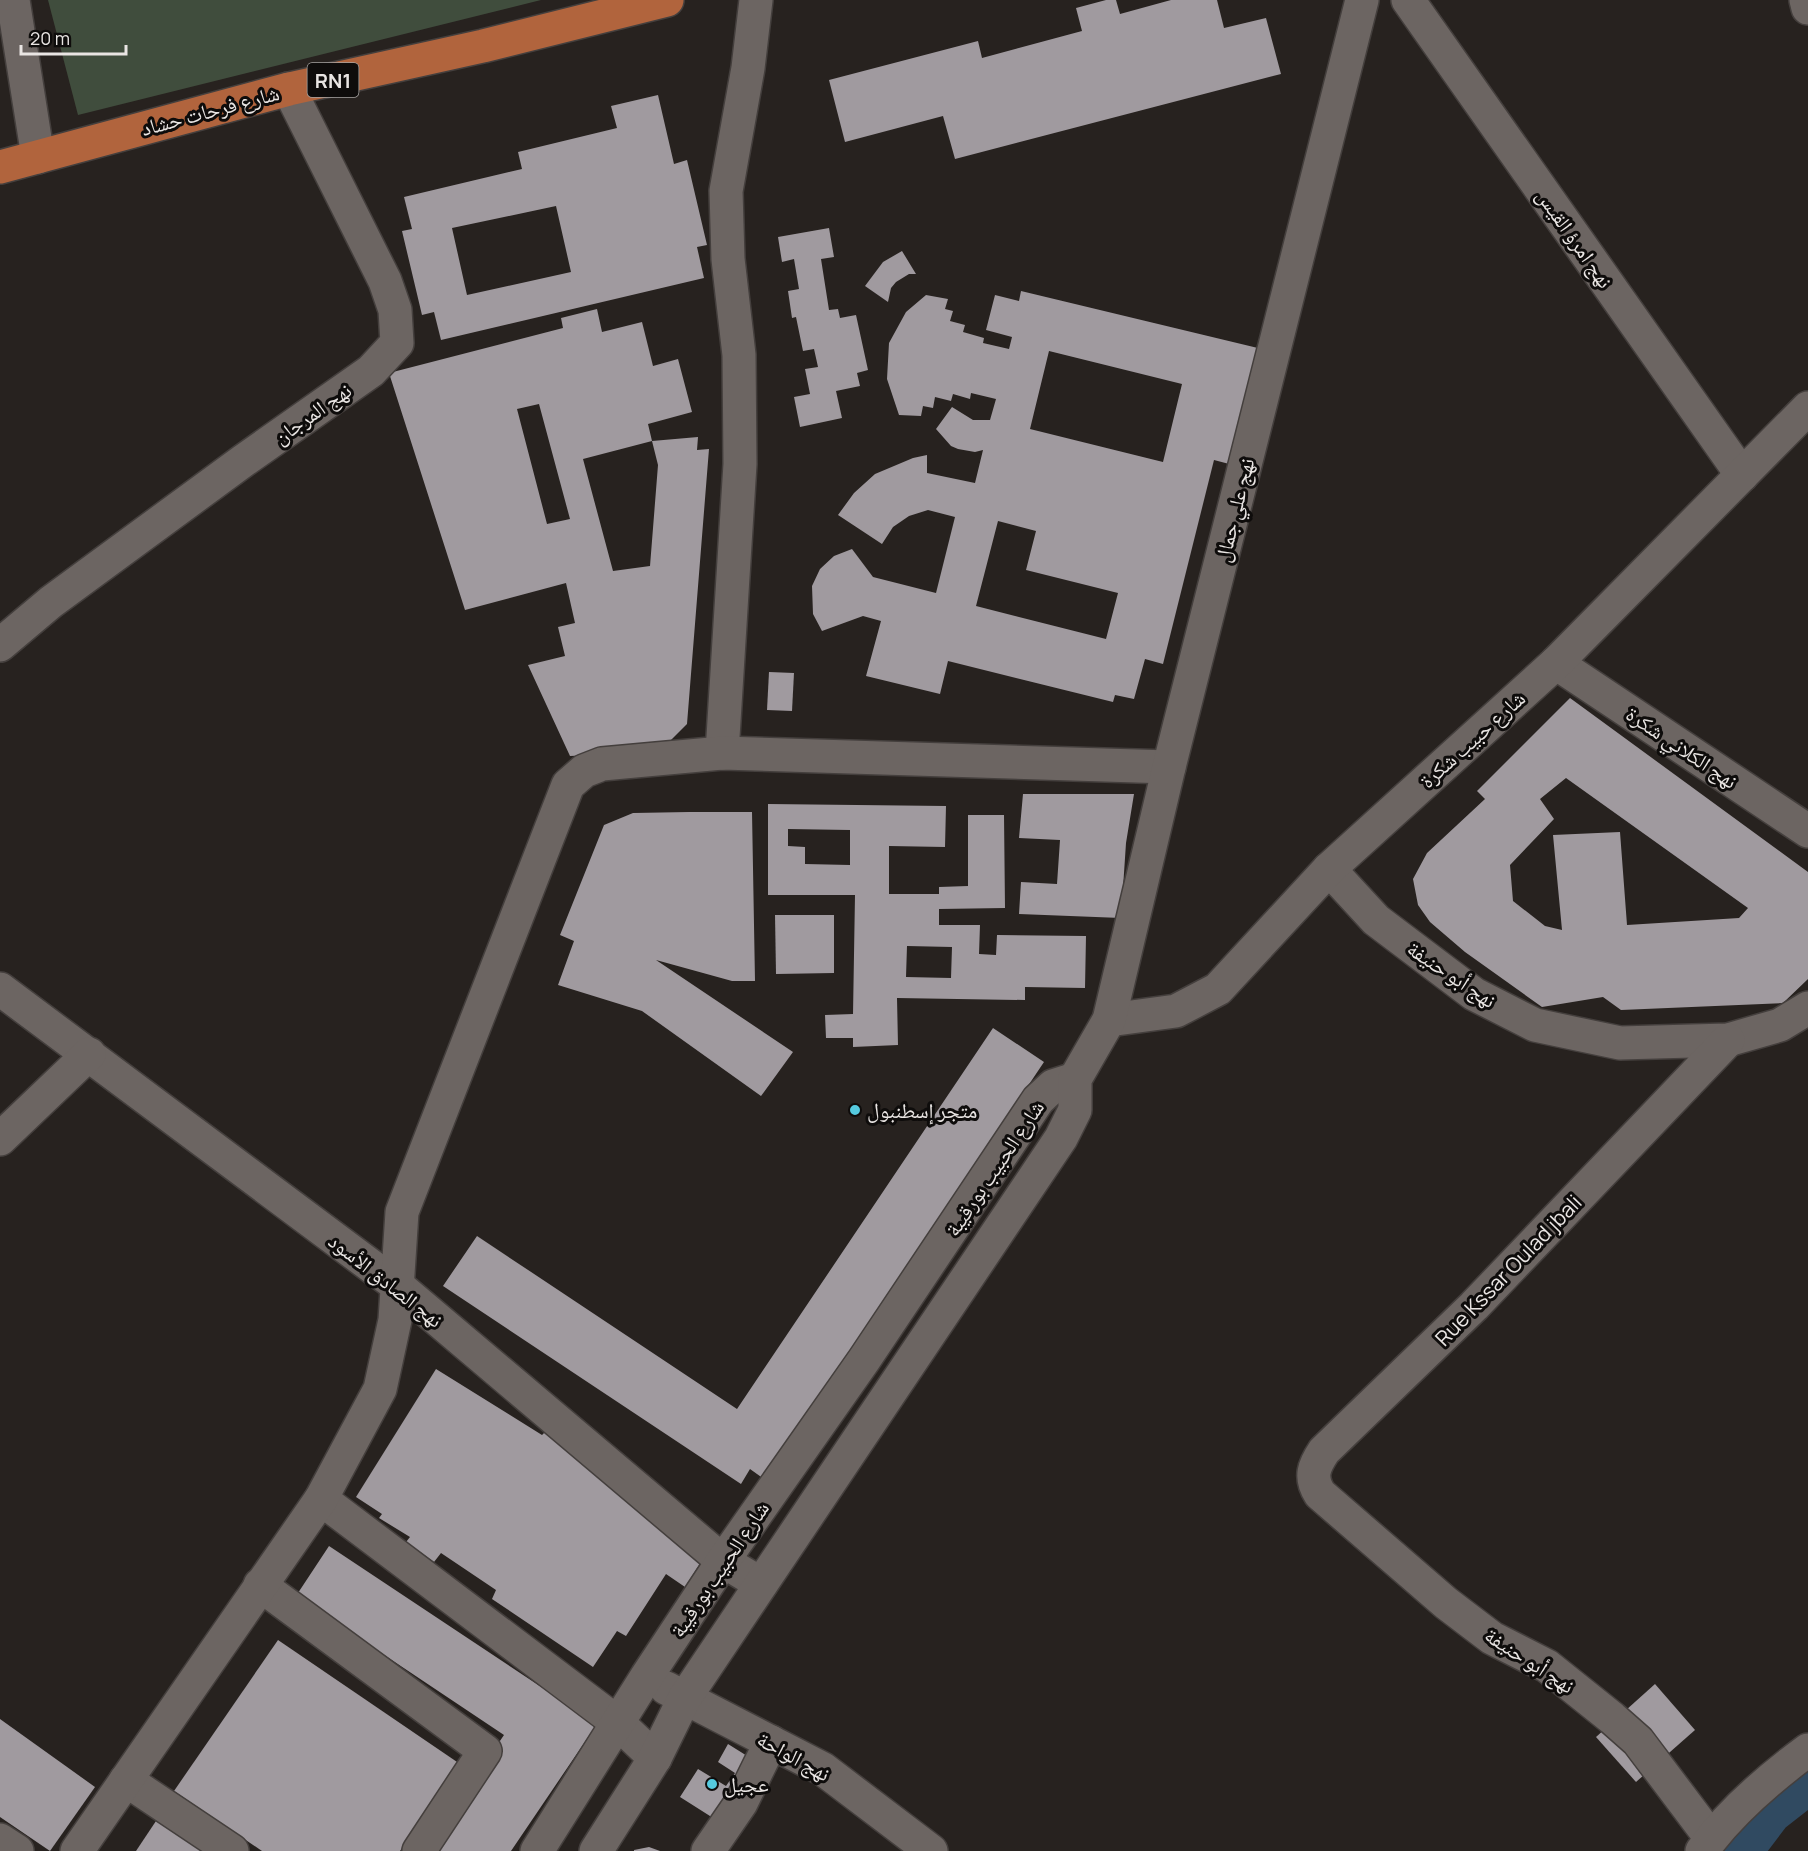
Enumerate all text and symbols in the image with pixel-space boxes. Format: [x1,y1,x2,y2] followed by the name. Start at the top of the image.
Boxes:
[21,18,126,56] scale bar
[30,26,70,50] text: 20 m
[308,63,358,97] road number: RN1
[138,78,282,142] street label: شارع فرحات حشاد
[1530,183,1620,293] street label: نهج امرؤ القيس
[267,376,357,450] street label: نهج المرجان
[1208,455,1264,566] street label: نهج علي جمال
[1413,684,1531,794] street label: شارع حبيب شكرة
[1619,699,1743,797] street label: نهج الكلاني شكرة
[1402,934,1502,1014] street label: نهج أبو حنيفة
[938,1095,1050,1241] street label: شارع الحبيب بورقيبة
[867,1096,977,1125] place label: متجر إسطنبول
[848,1103,862,1117] marker: متجر إسطنبول
[1429,1188,1587,1352] street label: Rue Kssar Oulad jbali
[323,1227,449,1333] street label: نهج الصادق الأسود
[663,1496,775,1642] street label: شارع الحبيب بورقيبة
[1480,1621,1580,1699] street label: نهج أبو حنيفة
[753,1725,835,1787] street label: نهج الواحة
[724,1770,769,1798] place label: عجيل
[705,1777,719,1791] marker: عجيل

